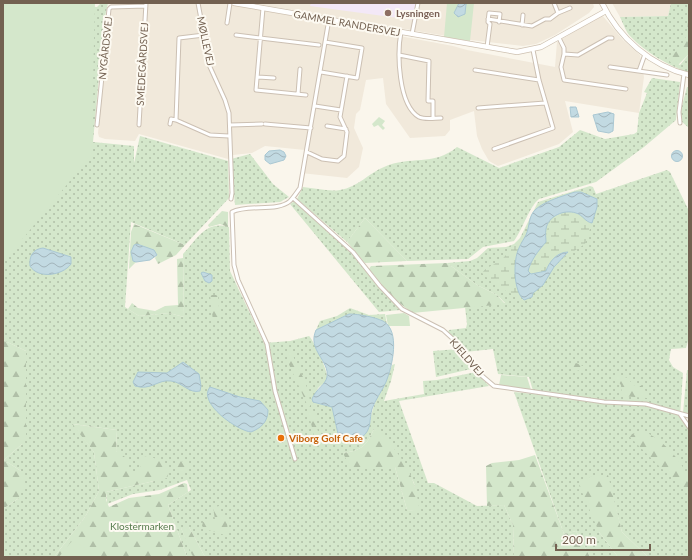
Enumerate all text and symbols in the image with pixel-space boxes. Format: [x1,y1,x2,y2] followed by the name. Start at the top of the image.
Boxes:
[396,7,440,19] place label: Lysningen
[293,8,401,38] street label: GAMMEL RANDERSVEJ
[383,8,393,18] marker: Lysningen
[195,15,217,67] street label: MØLLEVEJ
[96,16,114,80] street label: NYGÅRDSVEJ
[134,22,150,106] street label: SMEDEGÅRDSVEJ
[447,336,487,378] street label: KJELDVEJ
[288,432,364,444] place label: Viborg Golf Cafe
[276,433,286,443] marker: Viborg Golf Cafe
[110,520,174,532] park label: Klostermarken
[556,526,650,552] scale bar
[562,532,596,547] text: 200 m

